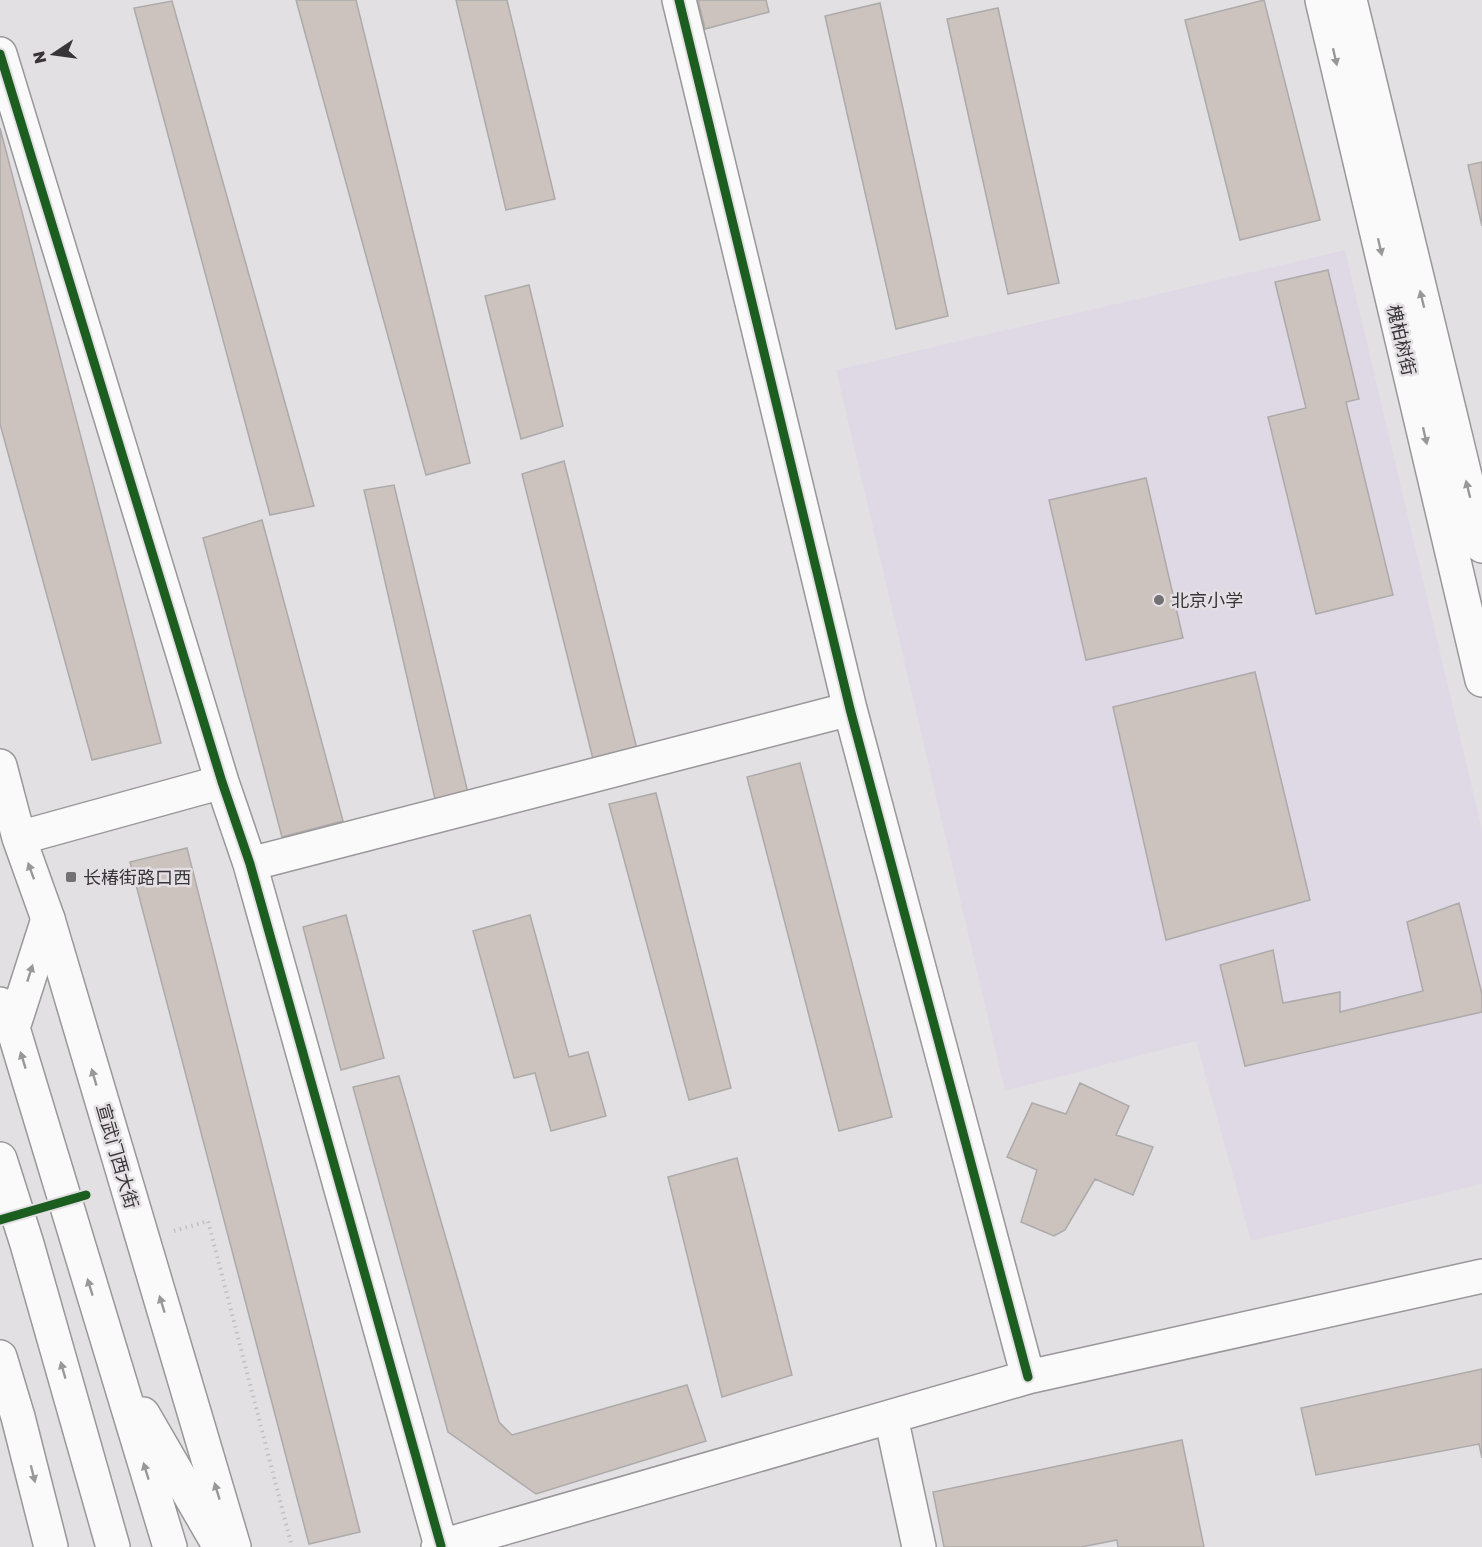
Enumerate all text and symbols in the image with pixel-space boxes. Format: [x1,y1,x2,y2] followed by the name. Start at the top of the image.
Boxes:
[24,24,84,84] north arrow
[1331,48,1340,67] one-way arrow
[28,49,50,66] text: N
[1375,237,1385,256] one-way arrow
[1417,290,1427,309] one-way arrow
[1383,302,1421,378] street label: 槐柏树街
[1420,427,1430,446] one-way arrow
[1463,480,1473,498] one-way arrow
[1171,589,1243,611] place label: 北京小学
[1152,593,1166,607] marker: 北京小学
[25,861,35,879] one-way arrow
[83,866,191,888] place label: 长椿街路口西
[64,870,78,884] marker: 长椿街路口西
[26,964,36,982] one-way arrow
[18,1051,27,1069] one-way arrow
[89,1068,98,1086] one-way arrow
[93,1101,143,1211] street label: 宣武门西大街
[85,1278,94,1296] one-way arrow
[157,1295,166,1313] one-way arrow
[57,1361,67,1379] one-way arrow
[141,1462,150,1480] one-way arrow
[28,1465,38,1483] one-way arrow
[212,1482,221,1500] one-way arrow

